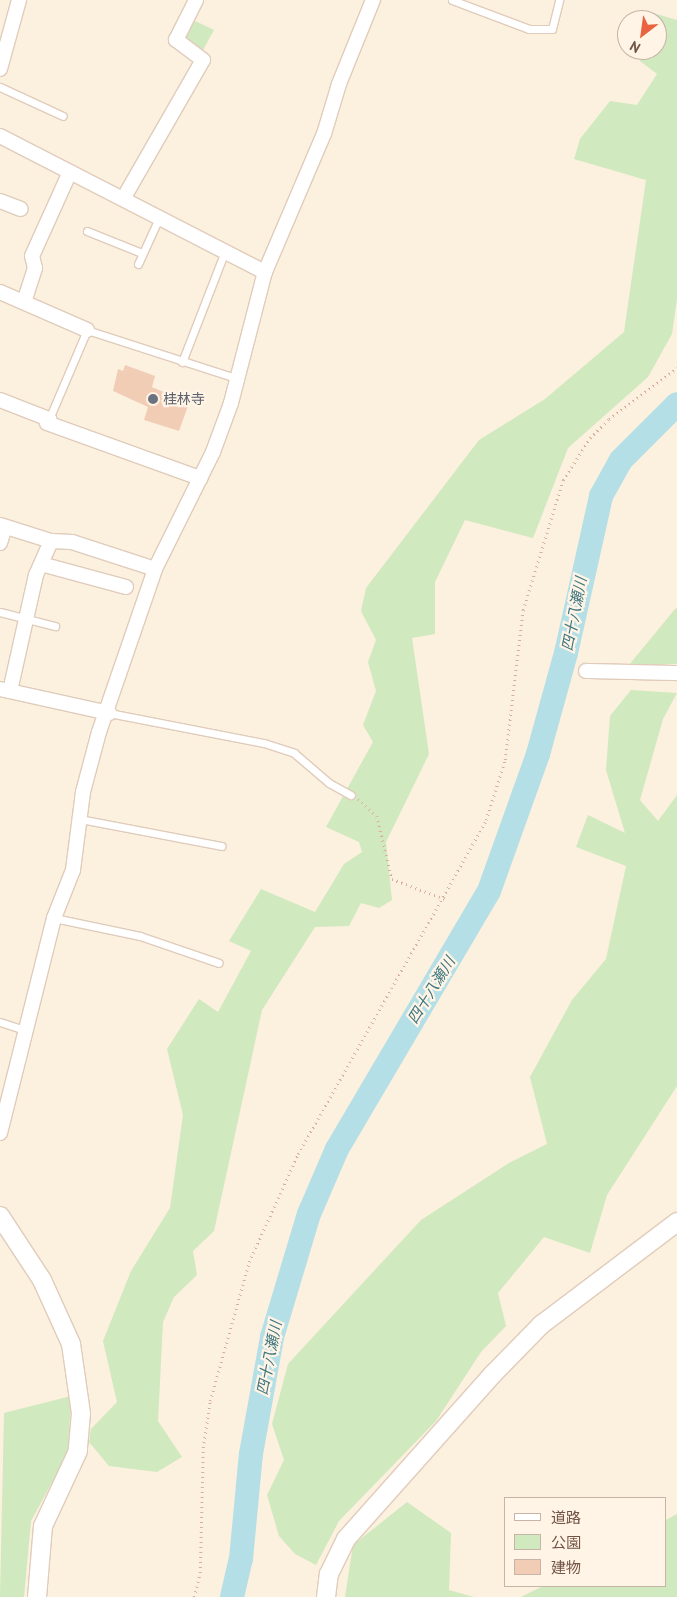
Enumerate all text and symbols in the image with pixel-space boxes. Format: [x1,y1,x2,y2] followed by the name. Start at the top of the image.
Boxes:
[617,10,667,60] north arrow
[627,37,643,57] text: N
[163,391,205,407] place label: 桂林寺
[147,393,159,405] marker: 桂林寺
[558,575,590,653] water label: 四十八瀬川
[403,953,459,1027] water label: 四十八瀬川
[253,1319,285,1397] water label: 四十八瀬川
[504,1497,667,1587] legend
[551,1508,581,1527] text: 道路
[551,1533,581,1552] text: 公園
[551,1558,581,1577] text: 建物

